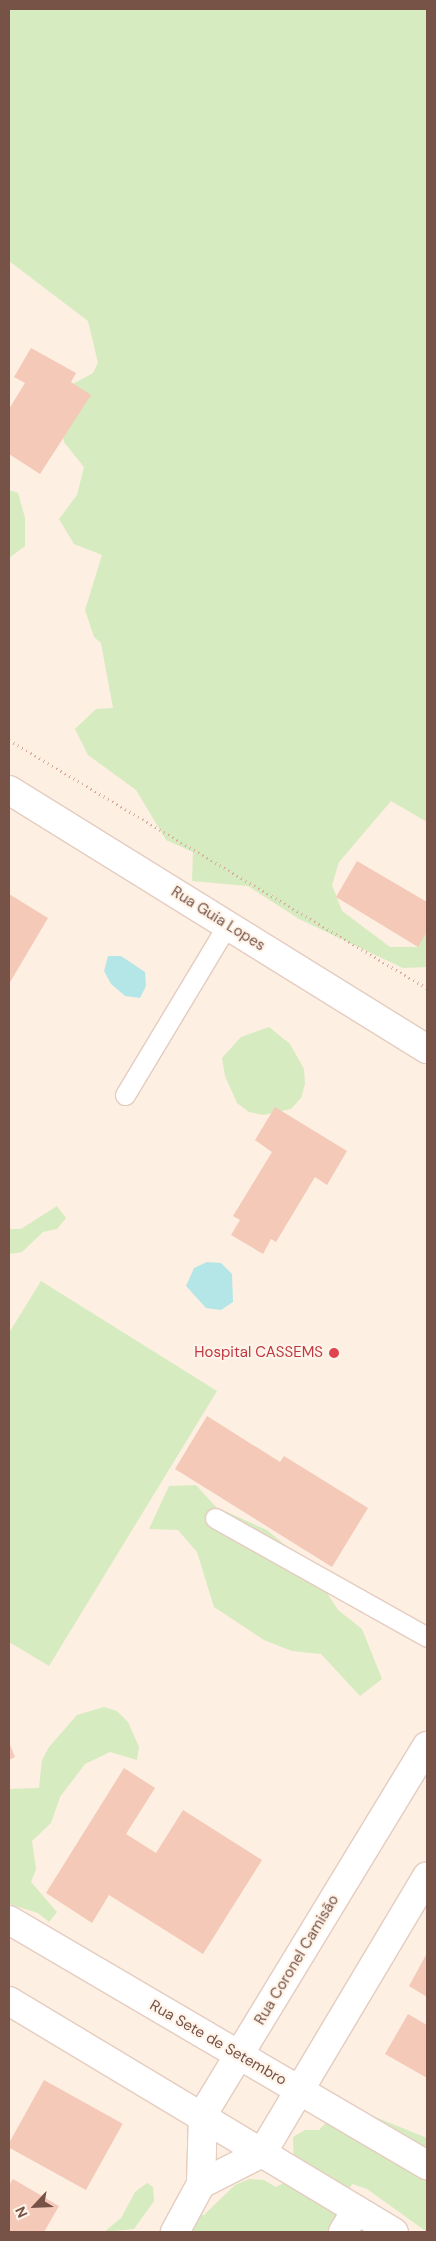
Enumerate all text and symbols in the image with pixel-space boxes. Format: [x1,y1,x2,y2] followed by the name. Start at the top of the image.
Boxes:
[168,883,268,955] street label: Rua Guia Lopes
[194,1344,323,1362] place label: Hospital CASSEMS
[327,1346,341,1360] marker: Hospital CASSEMS
[251,1892,343,2028] street label: Rua Coronel Camisão
[146,1997,290,2089] street label: Rua Sete de Setembro
[10,2181,60,2231] north arrow
[11,2204,32,2221] text: N

